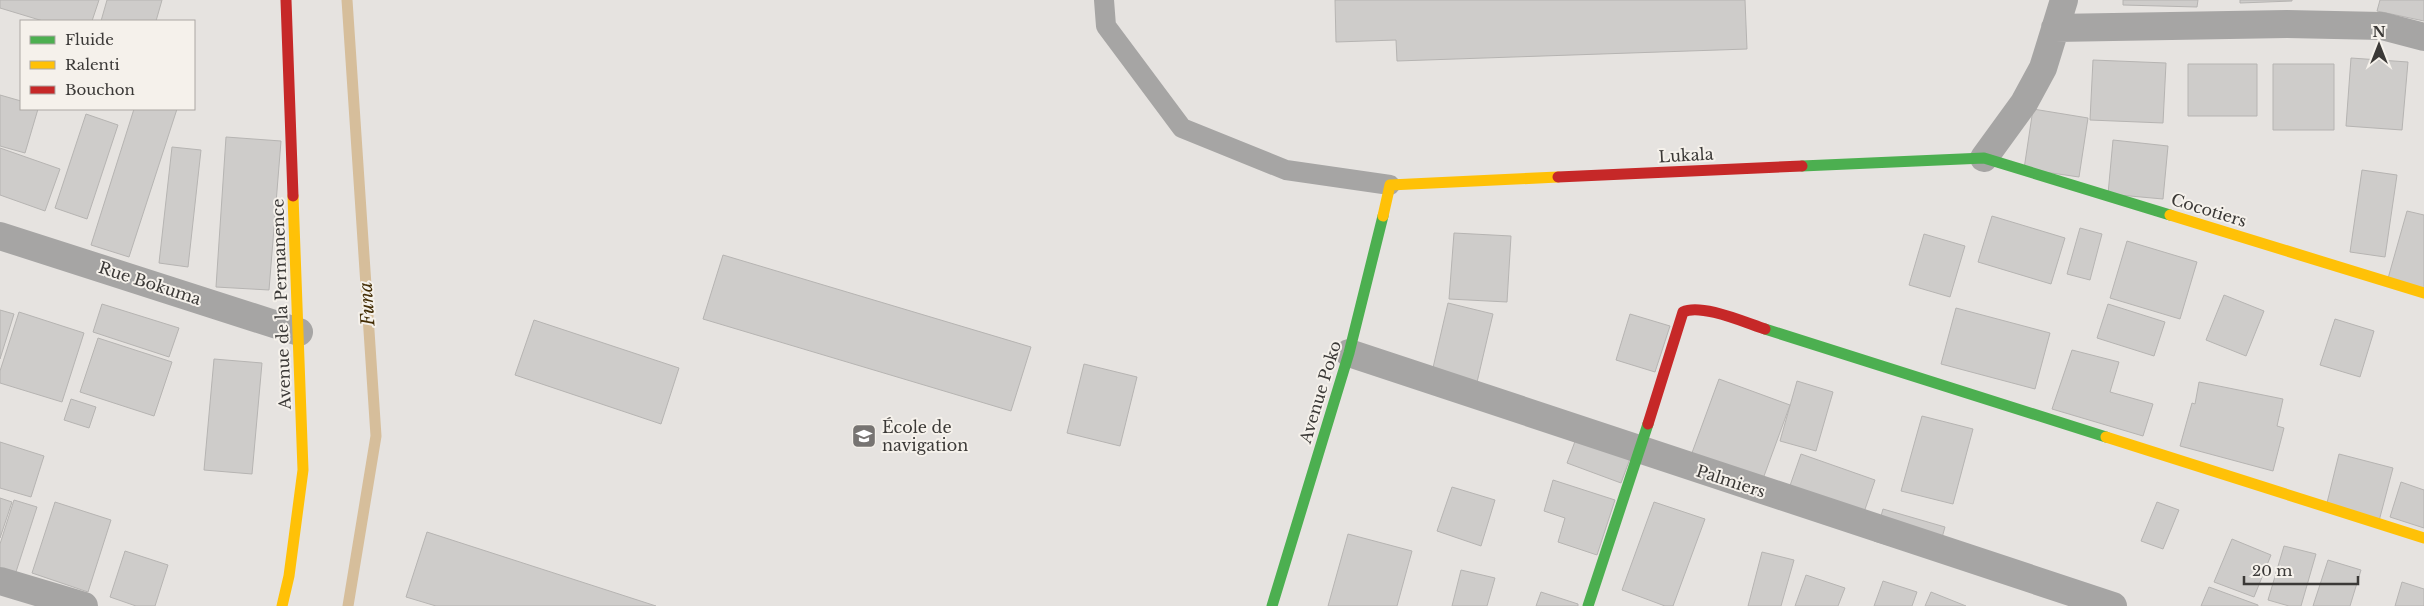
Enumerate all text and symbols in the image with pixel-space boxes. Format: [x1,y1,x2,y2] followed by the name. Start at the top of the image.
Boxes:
[20,20,195,110] legend
[2354,20,2404,70] north arrow
[2372,23,2386,41] text: N
[65,30,114,49] text: Fluide
[65,55,120,74] text: Ralenti
[65,80,135,99] text: Bouchon
[1658,144,1714,166] street label: Lukala
[2169,189,2249,231] street label: Cocotiers
[267,198,295,411] street label: Avenue de la Permanence
[96,257,204,309] street label: Rue Bokuma
[354,281,380,328] water label: Funa
[1295,338,1345,447] street label: Avenue Poko
[882,417,968,455] place label: École de navigation
[851,423,877,449] school or university icon: École de navigation
[1694,460,1768,502] street label: Palmiers
[2244,554,2358,586] scale bar
[2252,561,2292,580] text: 20 m

